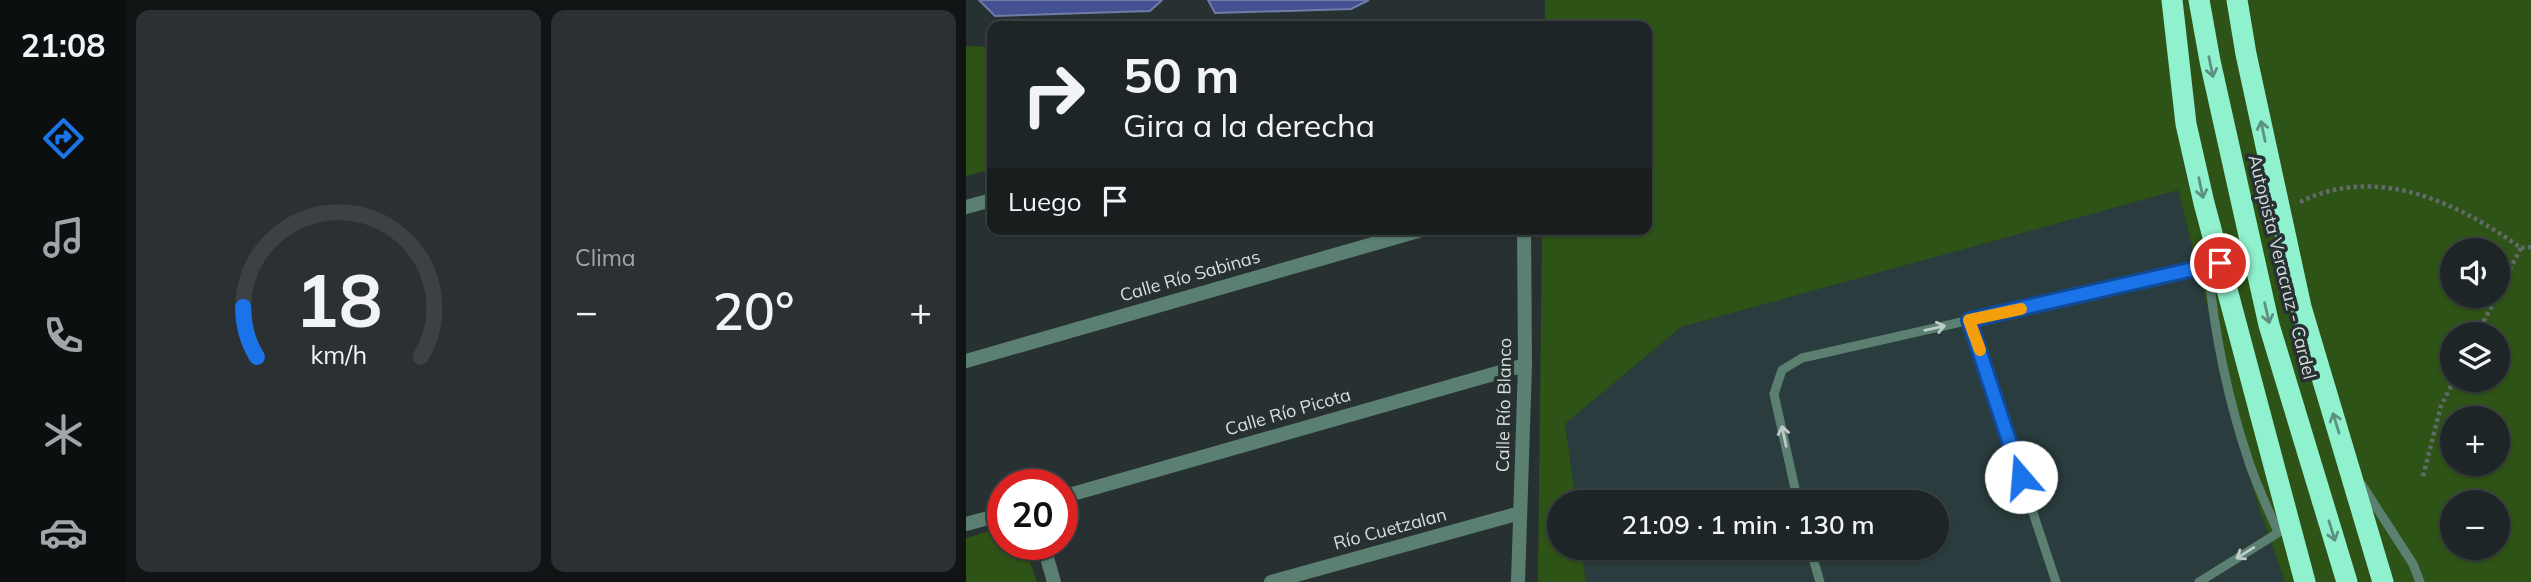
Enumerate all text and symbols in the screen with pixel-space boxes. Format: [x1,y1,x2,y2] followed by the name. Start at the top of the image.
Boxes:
[21,25,105,65] text: 21:08
[1123,44,1239,105] text: 50 m
[1008,49,1099,140] icon: right
[2205,55,2219,78] one-way arrow
[1123,105,1375,145] text: Gira a la derecha
[39,114,88,163] icon: directions
[2255,120,2269,143] one-way arrow
[2243,152,2322,382] street label: Autopista Veracruz - Cardel
[2194,176,2208,199] one-way arrow
[1096,182,1134,220] icon: arrive
[1008,185,1082,218] text: Luego
[39,213,88,262] icon: music
[2190,233,2250,293] pin
[2440,238,2510,560] map controls
[2440,238,2510,308] button: sound
[575,243,636,272] text: Clima
[1117,244,1263,307] street label: Calle Río Sabinas
[2201,244,2239,282] icon: arrive
[295,254,382,345] text: 18
[713,278,794,343] text: 20°
[575,287,598,335] text: −
[909,287,932,335] text: +
[2261,301,2274,324] one-way arrow
[39,311,88,360] icon: phone
[1923,320,1946,334] one-way arrow
[2440,322,2510,392] button: layers
[1491,338,1516,472] street label: Calle Río Blanco
[310,339,367,370] text: km/h
[1222,383,1353,440] street label: Calle Río Picota
[2440,406,2510,476] button: +
[39,410,88,459] icon: climate
[2328,412,2341,434] one-way arrow
[1776,425,1790,448] one-way arrow
[1984,440,2058,514] position arrow
[987,469,1078,560] speed limit sign: 20
[2440,490,2510,560] button: −
[1331,502,1449,555] street label: Río Cuetzalan
[39,508,88,557] icon: car
[1621,508,1875,541] text: 21:09 · 1 min · 130 m
[2326,520,2339,542] one-way arrow
[2235,546,2255,560] one-way arrow

